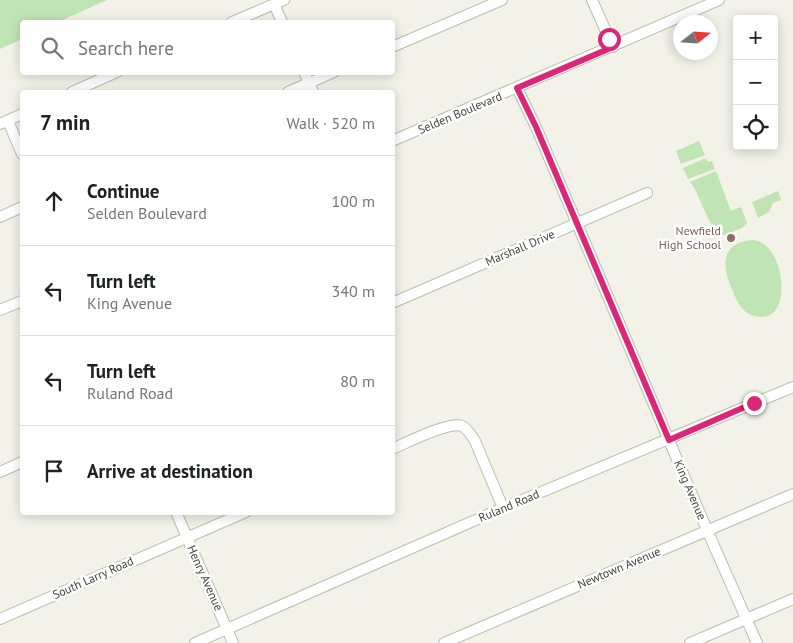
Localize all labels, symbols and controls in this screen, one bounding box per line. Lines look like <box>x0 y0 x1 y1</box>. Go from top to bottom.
north arrow <box>673 15 718 60</box>
map controls <box>733 15 778 150</box>
button: + <box>733 15 778 60</box>
search box <box>20 20 395 75</box>
route start <box>598 28 621 51</box>
icon: search <box>38 34 66 62</box>
text: Search here <box>78 36 174 60</box>
button: − <box>733 60 778 105</box>
street label: Selden Boulevard <box>416 88 504 137</box>
button: locate <box>733 105 778 150</box>
text: 7 min <box>40 109 90 136</box>
text: Walk · 520 m <box>286 113 375 133</box>
text: Continue <box>87 179 159 203</box>
icon: ahead <box>40 187 68 215</box>
text: 100 m <box>332 191 375 211</box>
text: Selden Boulevard <box>87 203 207 223</box>
place label: Newfield High School <box>659 223 721 252</box>
street label: Marshall Drive <box>483 226 557 269</box>
marker: Newfield High School <box>725 232 737 244</box>
text: Turn left <box>87 269 156 293</box>
icon: left <box>40 277 68 305</box>
text: 340 m <box>332 281 375 301</box>
text: King Avenue <box>87 293 172 313</box>
text: Turn left <box>87 359 156 383</box>
icon: left <box>40 367 68 395</box>
text: 80 m <box>340 371 375 391</box>
text: Ruland Road <box>87 383 173 403</box>
route end <box>743 392 766 415</box>
icon: arrive <box>40 457 68 485</box>
street label: King Avenue <box>671 457 710 522</box>
text: Arrive at destination <box>87 459 253 483</box>
street label: Ruland Road <box>476 486 541 525</box>
street label: Henry Avenue <box>184 543 227 613</box>
street label: Newtown Avenue <box>575 543 663 592</box>
street label: South Larry Road <box>50 553 136 602</box>

